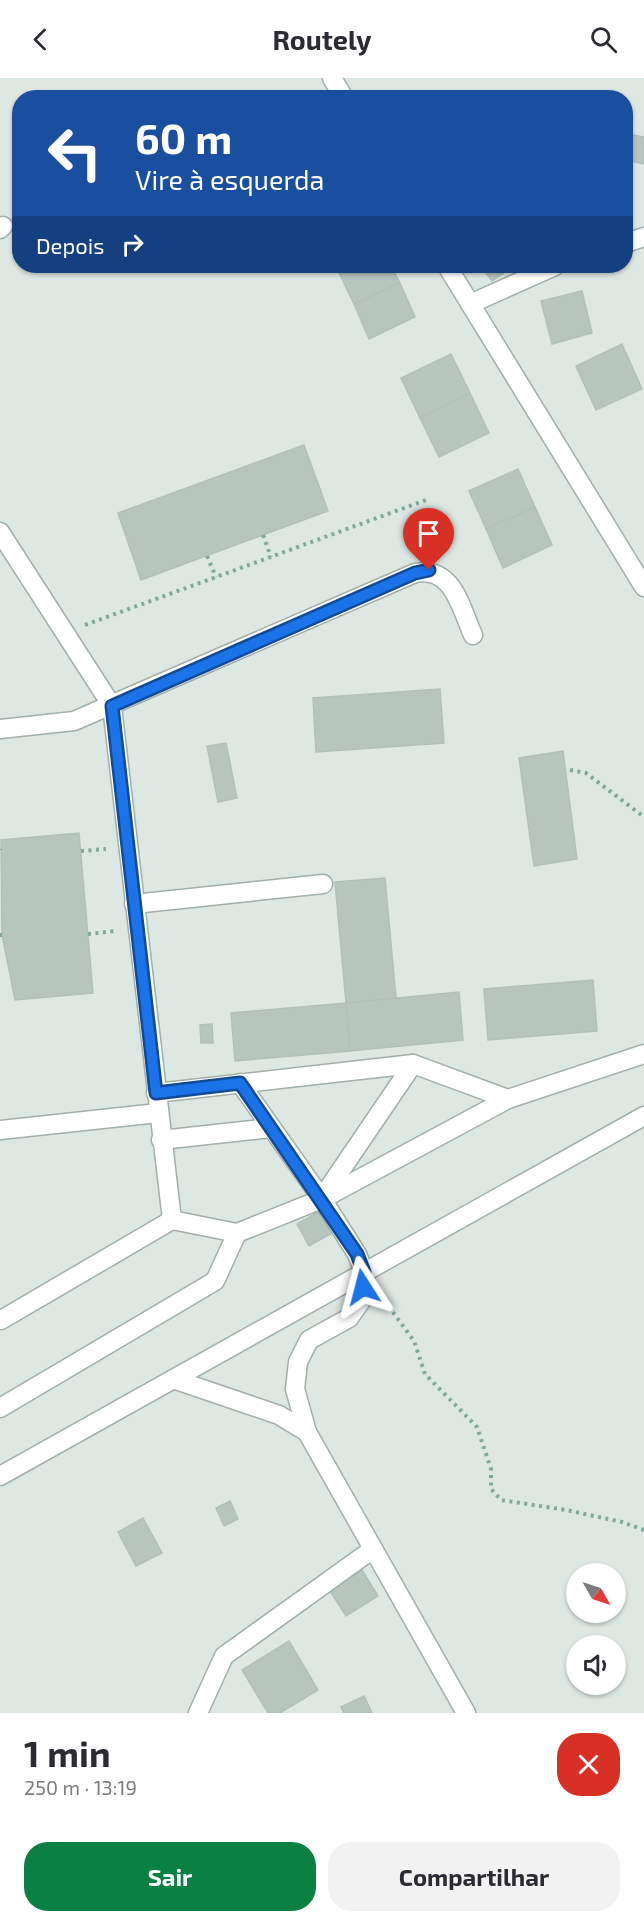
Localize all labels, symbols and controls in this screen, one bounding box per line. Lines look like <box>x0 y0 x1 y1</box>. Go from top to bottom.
icon: back <box>24 23 57 56</box>
text: Routely <box>272 23 372 55</box>
icon: search <box>587 23 620 56</box>
text: 60 m <box>135 112 232 162</box>
icon: left <box>36 114 114 192</box>
text: Vire à esquerda <box>135 163 324 195</box>
icon: right <box>116 228 149 261</box>
text: Depois <box>36 232 104 258</box>
pin <box>403 508 454 570</box>
icon: arrive <box>412 517 445 550</box>
position arrow <box>331 1255 395 1319</box>
north arrow <box>566 1563 626 1623</box>
map controls <box>566 1563 626 1695</box>
button: sound <box>566 1635 626 1695</box>
text: 1 min <box>24 1731 111 1774</box>
button: close <box>557 1733 620 1796</box>
text: 250 m · 13:19 <box>24 1775 137 1799</box>
button: Sair <box>24 1842 316 1911</box>
button: Compartilhar <box>328 1842 620 1911</box>

